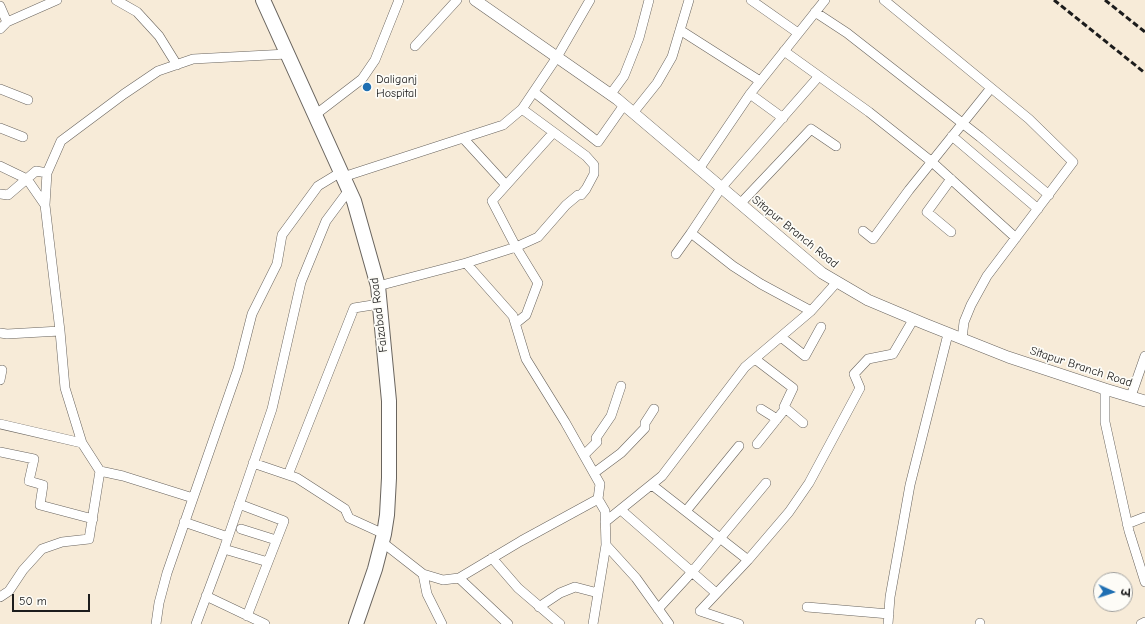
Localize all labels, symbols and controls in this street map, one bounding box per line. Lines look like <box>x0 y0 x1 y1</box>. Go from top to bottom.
place label: Daliganj Hospital <box>376 73 417 101</box>
marker: Daliganj Hospital <box>361 81 373 93</box>
street label: Sitapur Branch Road <box>749 193 841 271</box>
street label: Faizabad Road <box>367 277 391 353</box>
street label: Sitapur Branch Road <box>1028 344 1134 390</box>
north arrow <box>1093 572 1133 612</box>
scale bar <box>14 586 92 612</box>
text: उ <box>1118 589 1131 597</box>
text: 50 m <box>19 594 47 608</box>

